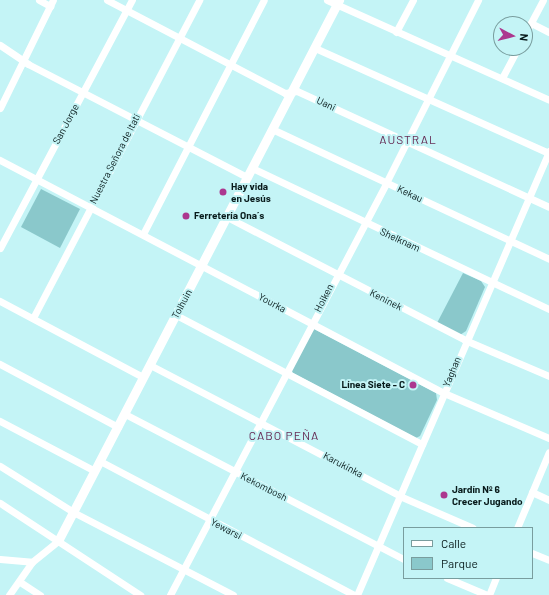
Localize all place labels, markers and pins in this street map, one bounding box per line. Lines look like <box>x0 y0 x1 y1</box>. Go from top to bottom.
place label: Hay vida en Jesús <box>231 180 271 204</box>
marker: Hay vida en Jesús <box>218 187 228 197</box>
place label: Ferretería Ona´s <box>194 210 264 222</box>
marker: Ferretería Ona´s <box>181 211 191 221</box>
place label: Línea Siete - C <box>342 379 405 391</box>
marker: Línea Siete - C <box>408 380 418 390</box>
place label: Jardín Nº 6 Crecer Jugando <box>452 483 523 506</box>
marker: Jardín Nº 6 Crecer Jugando <box>439 490 449 500</box>

